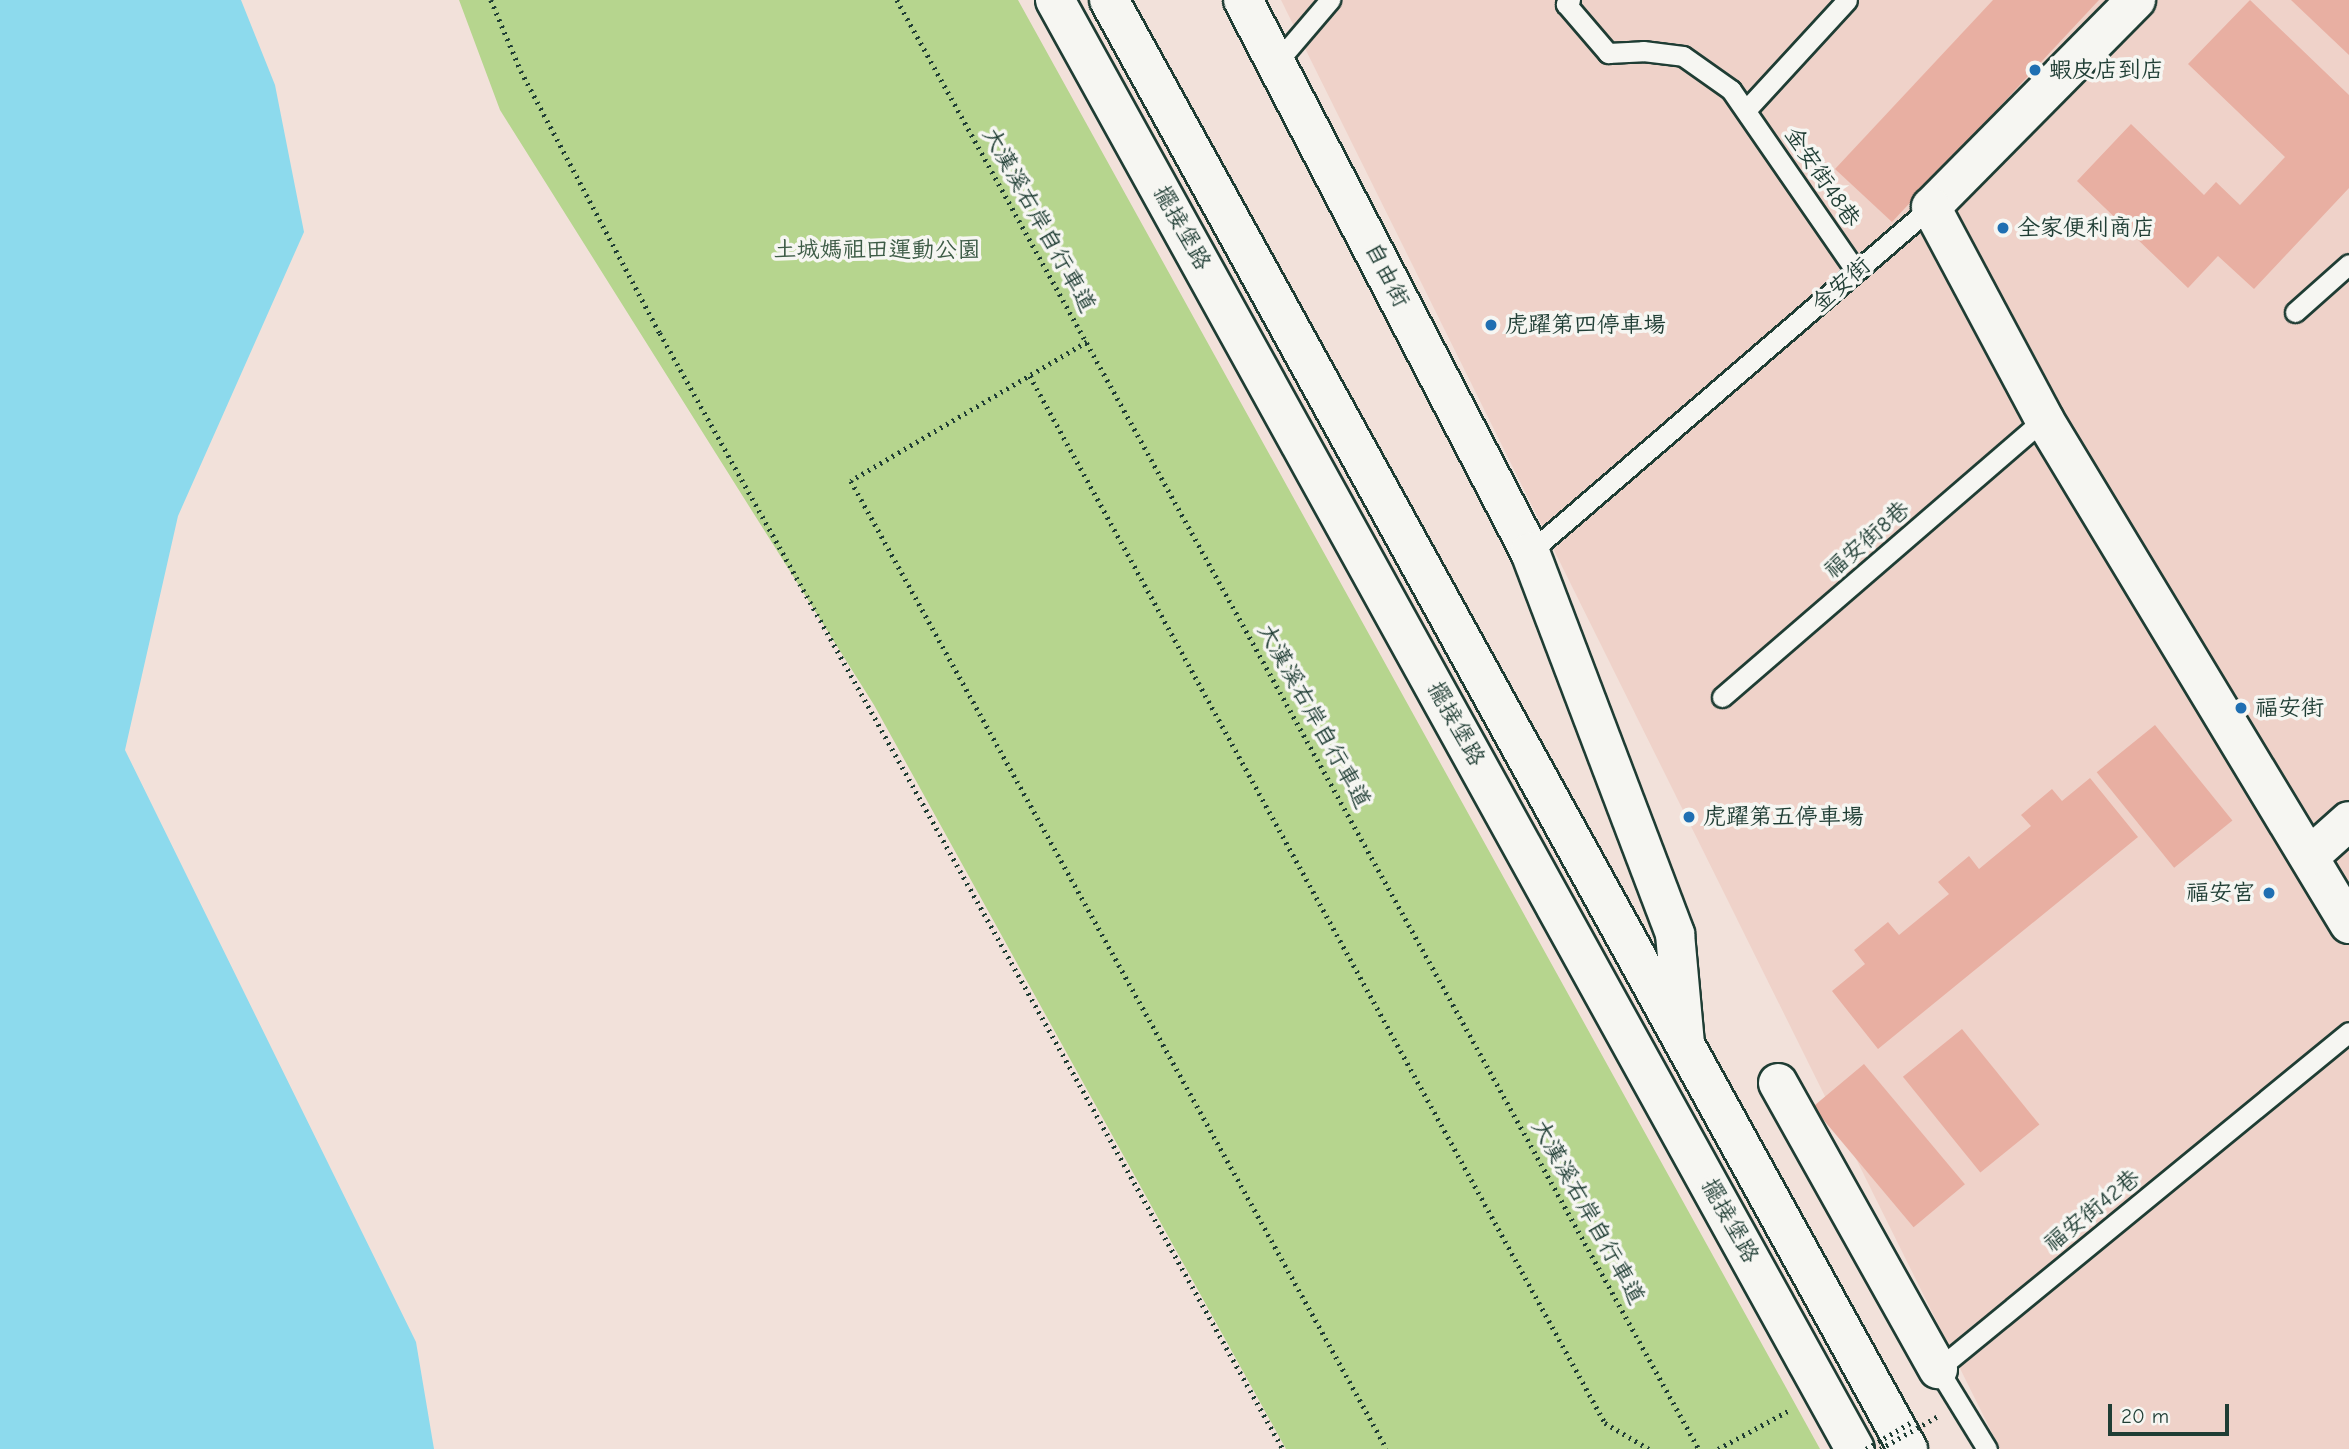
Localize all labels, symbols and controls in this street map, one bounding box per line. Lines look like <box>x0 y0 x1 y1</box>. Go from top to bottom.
place label: 蝦皮店到店 <box>2049 56 2164 84</box>
marker: 蝦皮店到店 <box>2027 62 2043 78</box>
street label: 金安街48巷 <box>1778 122 1866 232</box>
street label: 大漢溪右岸自行車道 <box>977 123 1101 317</box>
street label: 擺接堡路 <box>1148 181 1216 275</box>
place label: 全家便利商店 <box>2017 214 2155 242</box>
marker: 全家便利商店 <box>1995 220 2011 236</box>
park label: 土城媽祖田運動公園 <box>774 236 980 264</box>
street label: 自由街 <box>1359 238 1415 312</box>
street label: 金安街 <box>1806 252 1876 318</box>
place label: 虎躍第四停車場 <box>1505 311 1666 339</box>
marker: 虎躍第四停車場 <box>1483 317 1499 333</box>
street label: 福安街8巷 <box>1819 496 1915 584</box>
street label: 大漢溪右岸自行車道 <box>1252 619 1376 813</box>
street label: 擺接堡路 <box>1422 677 1490 771</box>
place label: 福安街 <box>2255 694 2324 722</box>
marker: 福安街 <box>2233 700 2249 716</box>
place label: 虎躍第五停車場 <box>1703 803 1864 831</box>
marker: 虎躍第五停車場 <box>1681 809 1697 825</box>
place label: 福安宮 <box>2186 879 2255 907</box>
marker: 福安宮 <box>2261 885 2277 901</box>
street label: 大漢溪右岸自行車道 <box>1526 1115 1650 1309</box>
street label: 福安街42巷 <box>2039 1164 2145 1258</box>
street label: 擺接堡路 <box>1696 1174 1764 1268</box>
scale bar <box>2111 1390 2232 1434</box>
text: 20 m <box>2121 1404 2169 1428</box>

